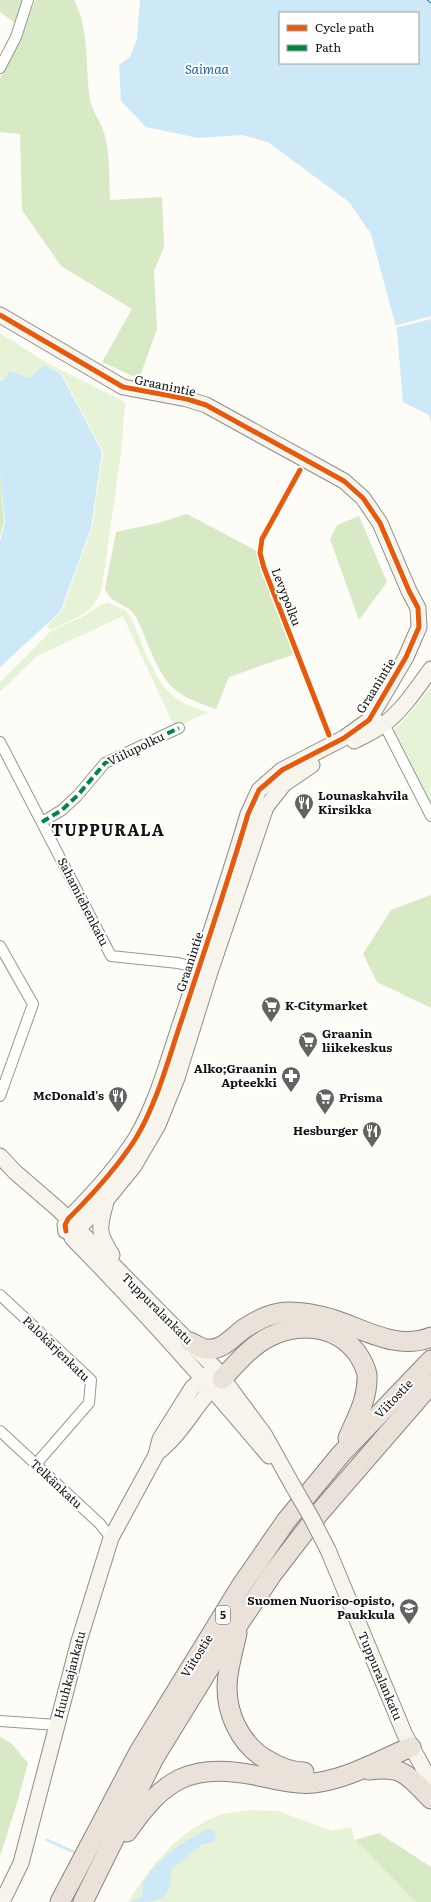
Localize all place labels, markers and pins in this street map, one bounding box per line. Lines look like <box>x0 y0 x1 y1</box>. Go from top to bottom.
place label: Lounaskahvila Kirsikka <box>318 786 408 818</box>
restaurant icon: Lounaskahvila Kirsikka <box>293 792 315 820</box>
supermarket icon: K-Citymarket <box>260 995 282 1023</box>
place label: K-Citymarket <box>285 996 368 1014</box>
place label: Graanin liikekeskus <box>322 1024 392 1056</box>
supermarket icon: Graanin liikekeskus <box>297 1030 319 1058</box>
place label: Alko;Graanin Apteekki <box>194 1059 278 1091</box>
pharmacy icon: Alko;Graanin Apteekki <box>280 1065 302 1093</box>
restaurant icon: McDonald's <box>107 1085 129 1113</box>
place label: McDonald's <box>33 1086 104 1104</box>
supermarket icon: Prisma <box>314 1087 336 1115</box>
place label: Prisma <box>339 1088 383 1106</box>
restaurant icon: Hesburger <box>361 1120 383 1148</box>
place label: Hesburger <box>293 1121 358 1139</box>
place label: Suomen Nuoriso-opisto, Paukkula <box>247 1591 395 1623</box>
school or university icon: Suomen Nuoriso-opisto, Paukkula <box>398 1597 420 1625</box>

